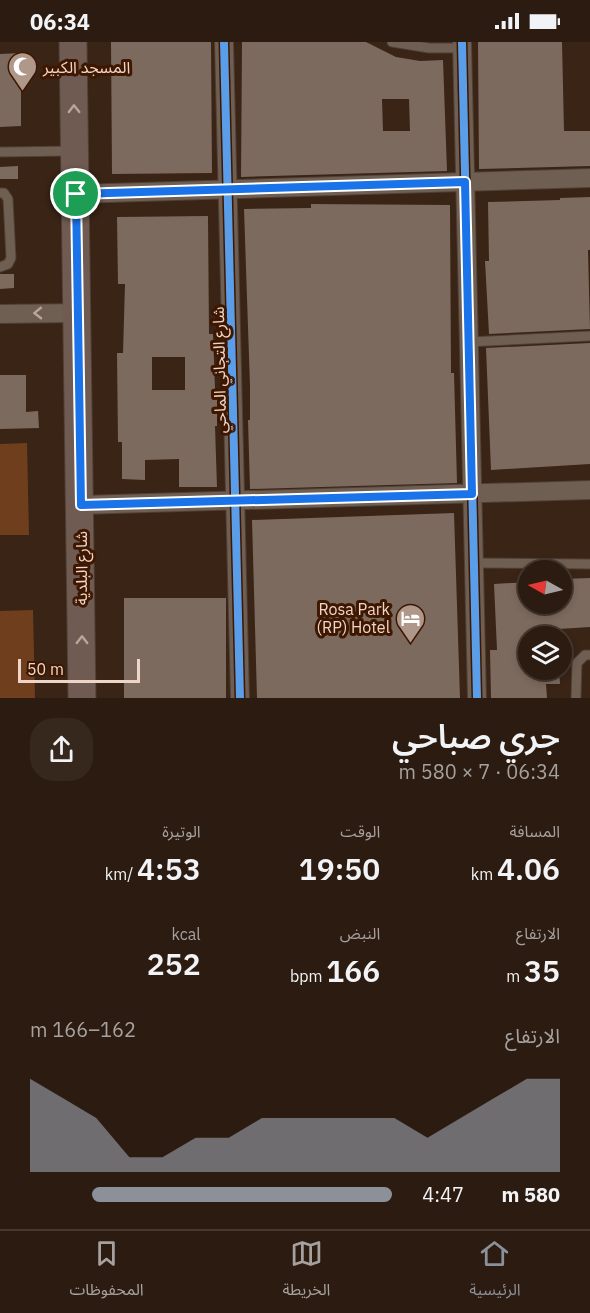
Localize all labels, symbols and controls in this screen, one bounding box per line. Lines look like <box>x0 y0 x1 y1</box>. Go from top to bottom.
text: 06:34 <box>30 7 90 36</box>
mosque icon: المسجد الكبير <box>6 51 38 93</box>
place label: المسجد الكبير <box>42 57 130 77</box>
one-way arrow <box>68 104 80 113</box>
pin <box>50 168 101 219</box>
icon: arrive <box>59 177 92 210</box>
street label: شارع التجاني الماحي <box>208 306 233 434</box>
one-way arrow <box>34 307 43 319</box>
street label: شارع البلدية <box>71 531 94 605</box>
north arrow <box>518 560 572 614</box>
map controls <box>518 560 572 680</box>
place label: Rosa Park (RP) Hotel <box>317 599 391 637</box>
hotel icon: Rosa Park (RP) Hotel <box>395 602 427 644</box>
button: layers <box>518 626 572 680</box>
one-way arrow <box>76 635 88 644</box>
scale bar <box>18 656 140 684</box>
text: 50 m <box>27 659 64 679</box>
text: جري صباحي <box>392 714 560 757</box>
button: share <box>30 718 93 781</box>
text: 06:34 · 7 × 580 m <box>399 758 560 785</box>
text: الوتيرة <box>162 821 201 841</box>
text: الوقت <box>340 821 380 841</box>
text: المسافة <box>510 821 560 841</box>
text: 4:53 <box>137 849 201 888</box>
text: 19:50 <box>299 849 380 888</box>
text: 4.06 <box>497 849 560 888</box>
text: /km <box>105 864 137 884</box>
text: km <box>471 864 497 884</box>
text: النبض <box>340 923 380 943</box>
text: الارتفاع <box>516 923 560 943</box>
text: kcal <box>172 924 201 944</box>
text: 252 <box>147 944 201 983</box>
text: 166 <box>326 951 380 990</box>
text: 35 <box>524 951 560 990</box>
text: bpm <box>290 966 326 986</box>
text: m <box>506 966 524 986</box>
text: 162–166 m <box>30 1016 136 1043</box>
text: الارتفاع <box>505 1022 560 1049</box>
text: 4:47 <box>422 1181 464 1208</box>
text: 580 m <box>501 1181 560 1208</box>
tab: المحفوظات <box>69 1237 144 1307</box>
tab: الخريطة <box>282 1237 330 1307</box>
tab: الرئيسية <box>469 1237 521 1307</box>

